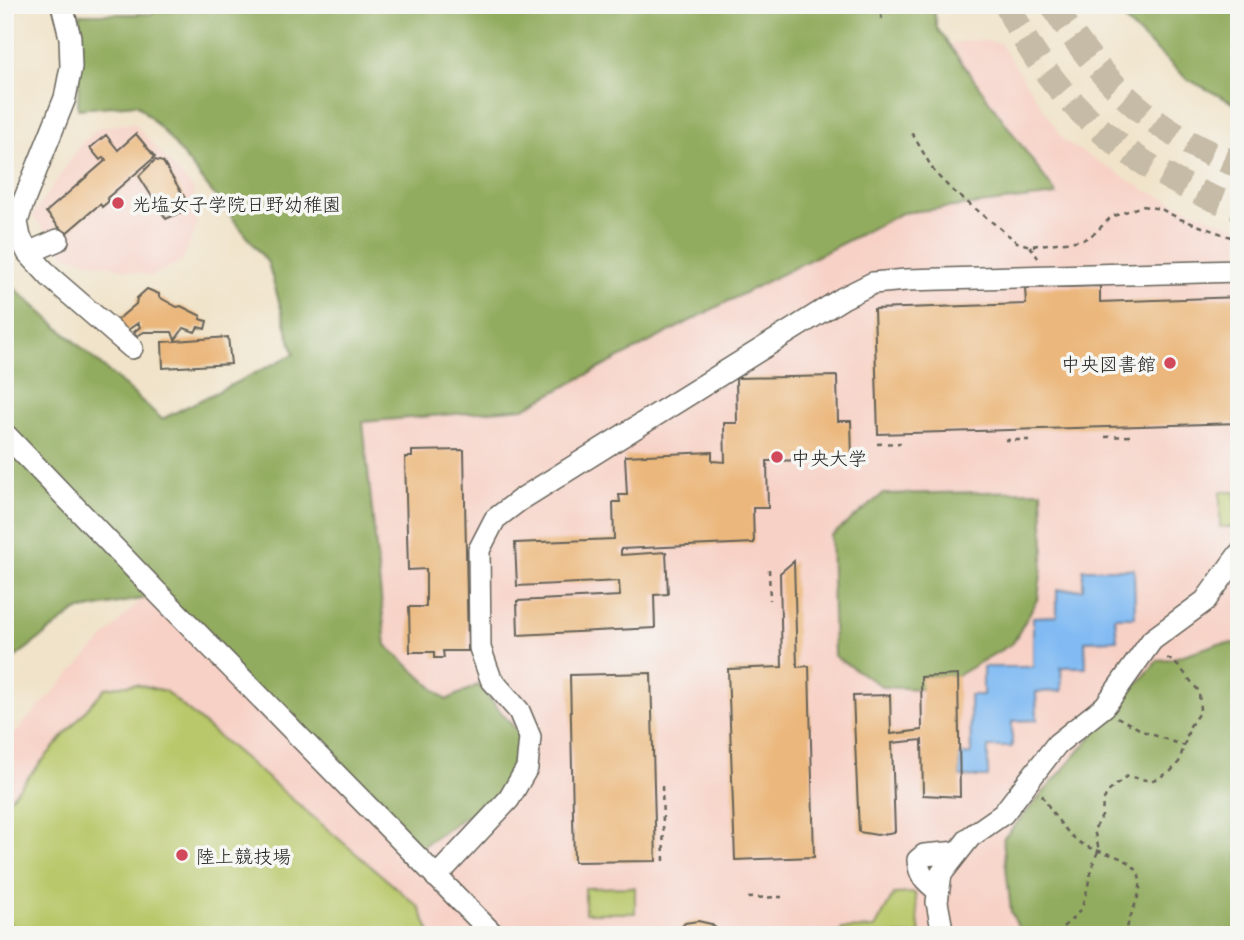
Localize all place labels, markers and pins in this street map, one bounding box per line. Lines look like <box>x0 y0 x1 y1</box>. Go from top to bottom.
place label: 光塩女子学院日野幼稚園 <box>132 189 341 217</box>
marker: 光塩女子学院日野幼稚園 <box>110 195 126 211</box>
place label: 中央図書館 <box>1061 349 1156 377</box>
marker: 中央図書館 <box>1162 355 1178 371</box>
place label: 中央大学 <box>791 443 867 471</box>
marker: 中央大学 <box>769 449 785 465</box>
place label: 陸上競技場 <box>196 841 291 869</box>
marker: 陸上競技場 <box>174 847 190 863</box>

